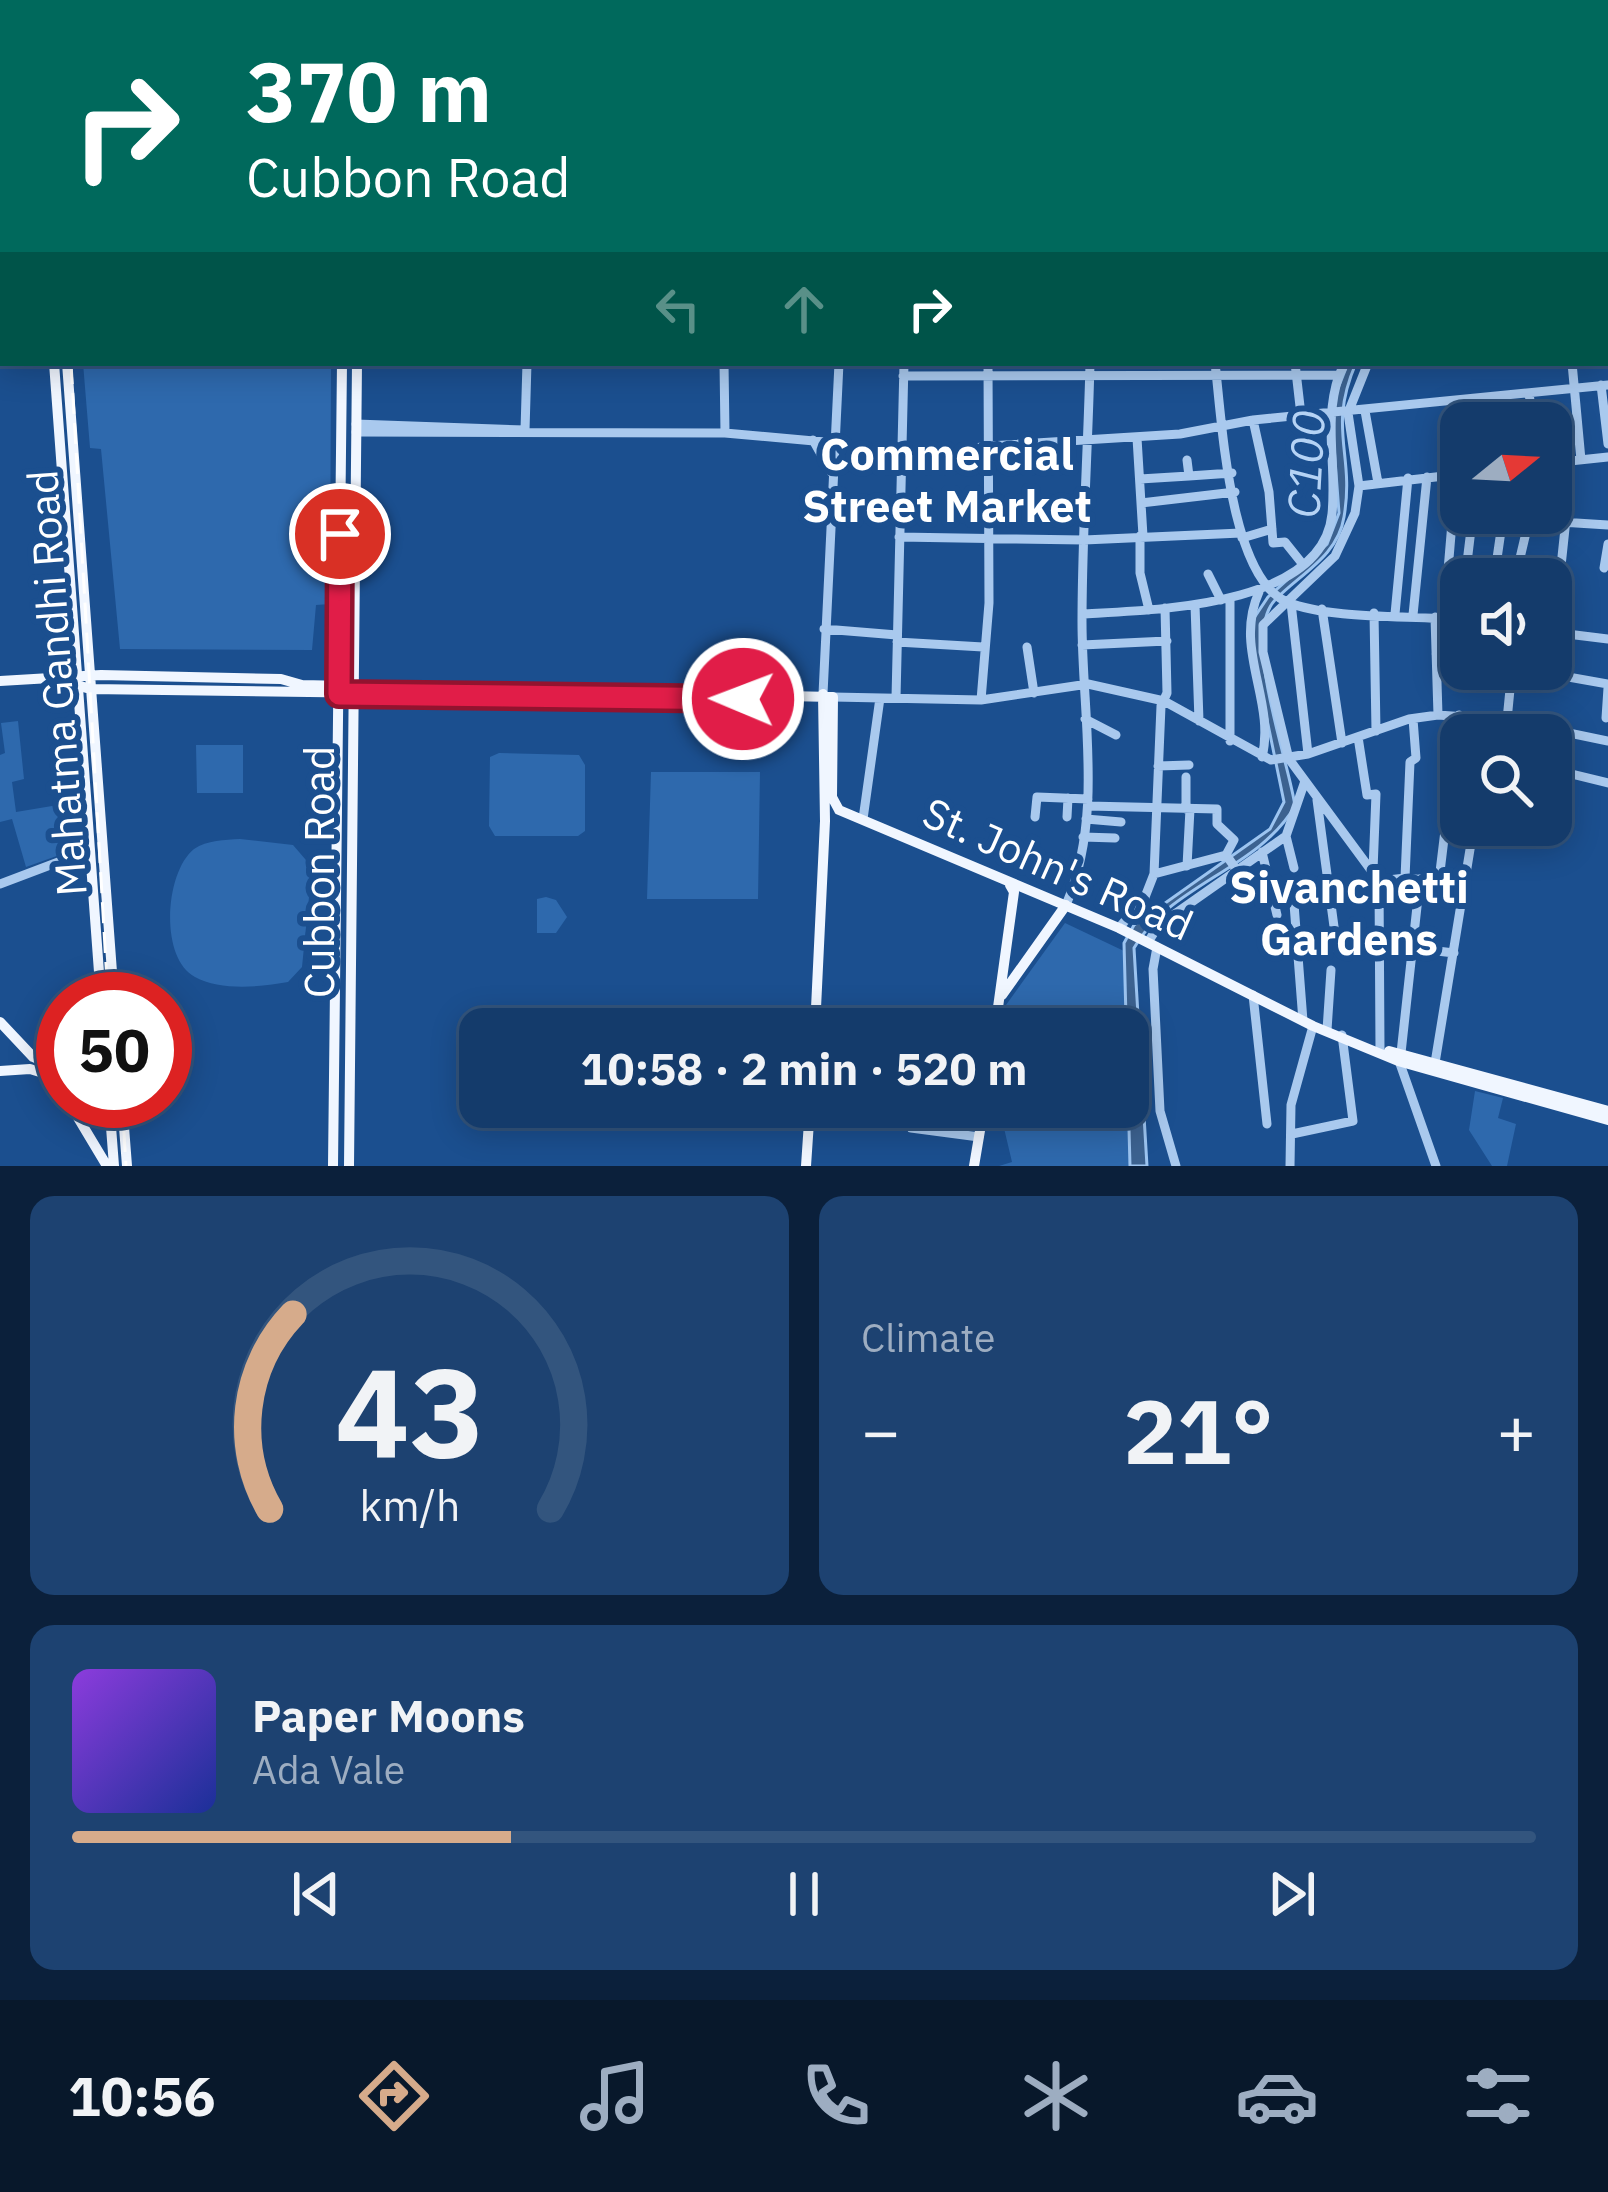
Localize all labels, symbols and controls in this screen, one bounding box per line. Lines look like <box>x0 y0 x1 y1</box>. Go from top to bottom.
text: 370 m <box>246 36 492 145</box>
icon: right <box>48 48 204 204</box>
text: Cubbon Road <box>246 142 571 212</box>
icon: left <box>645 276 711 342</box>
icon: ahead <box>771 276 837 342</box>
icon: right <box>897 276 963 342</box>
north arrow <box>1440 402 1572 534</box>
map controls <box>1440 402 1572 846</box>
water label: C100 <box>1273 408 1337 519</box>
district label: Commercial Street Market <box>802 424 1092 534</box>
street label: Mahatma Gandhi Road <box>14 468 99 898</box>
pin <box>289 483 391 585</box>
icon: arrive <box>307 501 373 567</box>
button: sound <box>1440 558 1572 690</box>
position arrow <box>680 636 806 762</box>
button: search <box>1440 714 1572 846</box>
street label: Cubbon Road <box>291 746 346 998</box>
street label: St. John's Road <box>915 785 1202 953</box>
district label: Sivanchetti Gardens <box>1229 857 1469 967</box>
speed limit sign: 50 <box>36 972 192 1128</box>
text: 10:58 · 2 min · 520 m <box>581 1039 1027 1097</box>
text: Climate <box>861 1312 995 1363</box>
text: 43 <box>335 1330 484 1492</box>
text: 21° <box>1123 1372 1274 1489</box>
text: − <box>861 1387 901 1473</box>
text: + <box>1496 1387 1536 1473</box>
text: km/h <box>359 1476 460 1532</box>
text: Paper Moons <box>252 1686 525 1744</box>
text: Ada Vale <box>252 1744 405 1795</box>
icon: previous <box>283 1861 349 1927</box>
icon: pause <box>771 1861 837 1927</box>
icon: next <box>1259 1861 1325 1927</box>
icon: directions <box>352 2054 436 2138</box>
icon: music <box>573 2054 657 2138</box>
icon: phone <box>794 2054 878 2138</box>
icon: climate <box>1014 2054 1098 2138</box>
icon: car <box>1235 2054 1319 2138</box>
icon: filters <box>1456 2054 1540 2138</box>
text: 10:56 <box>68 2061 216 2131</box>

